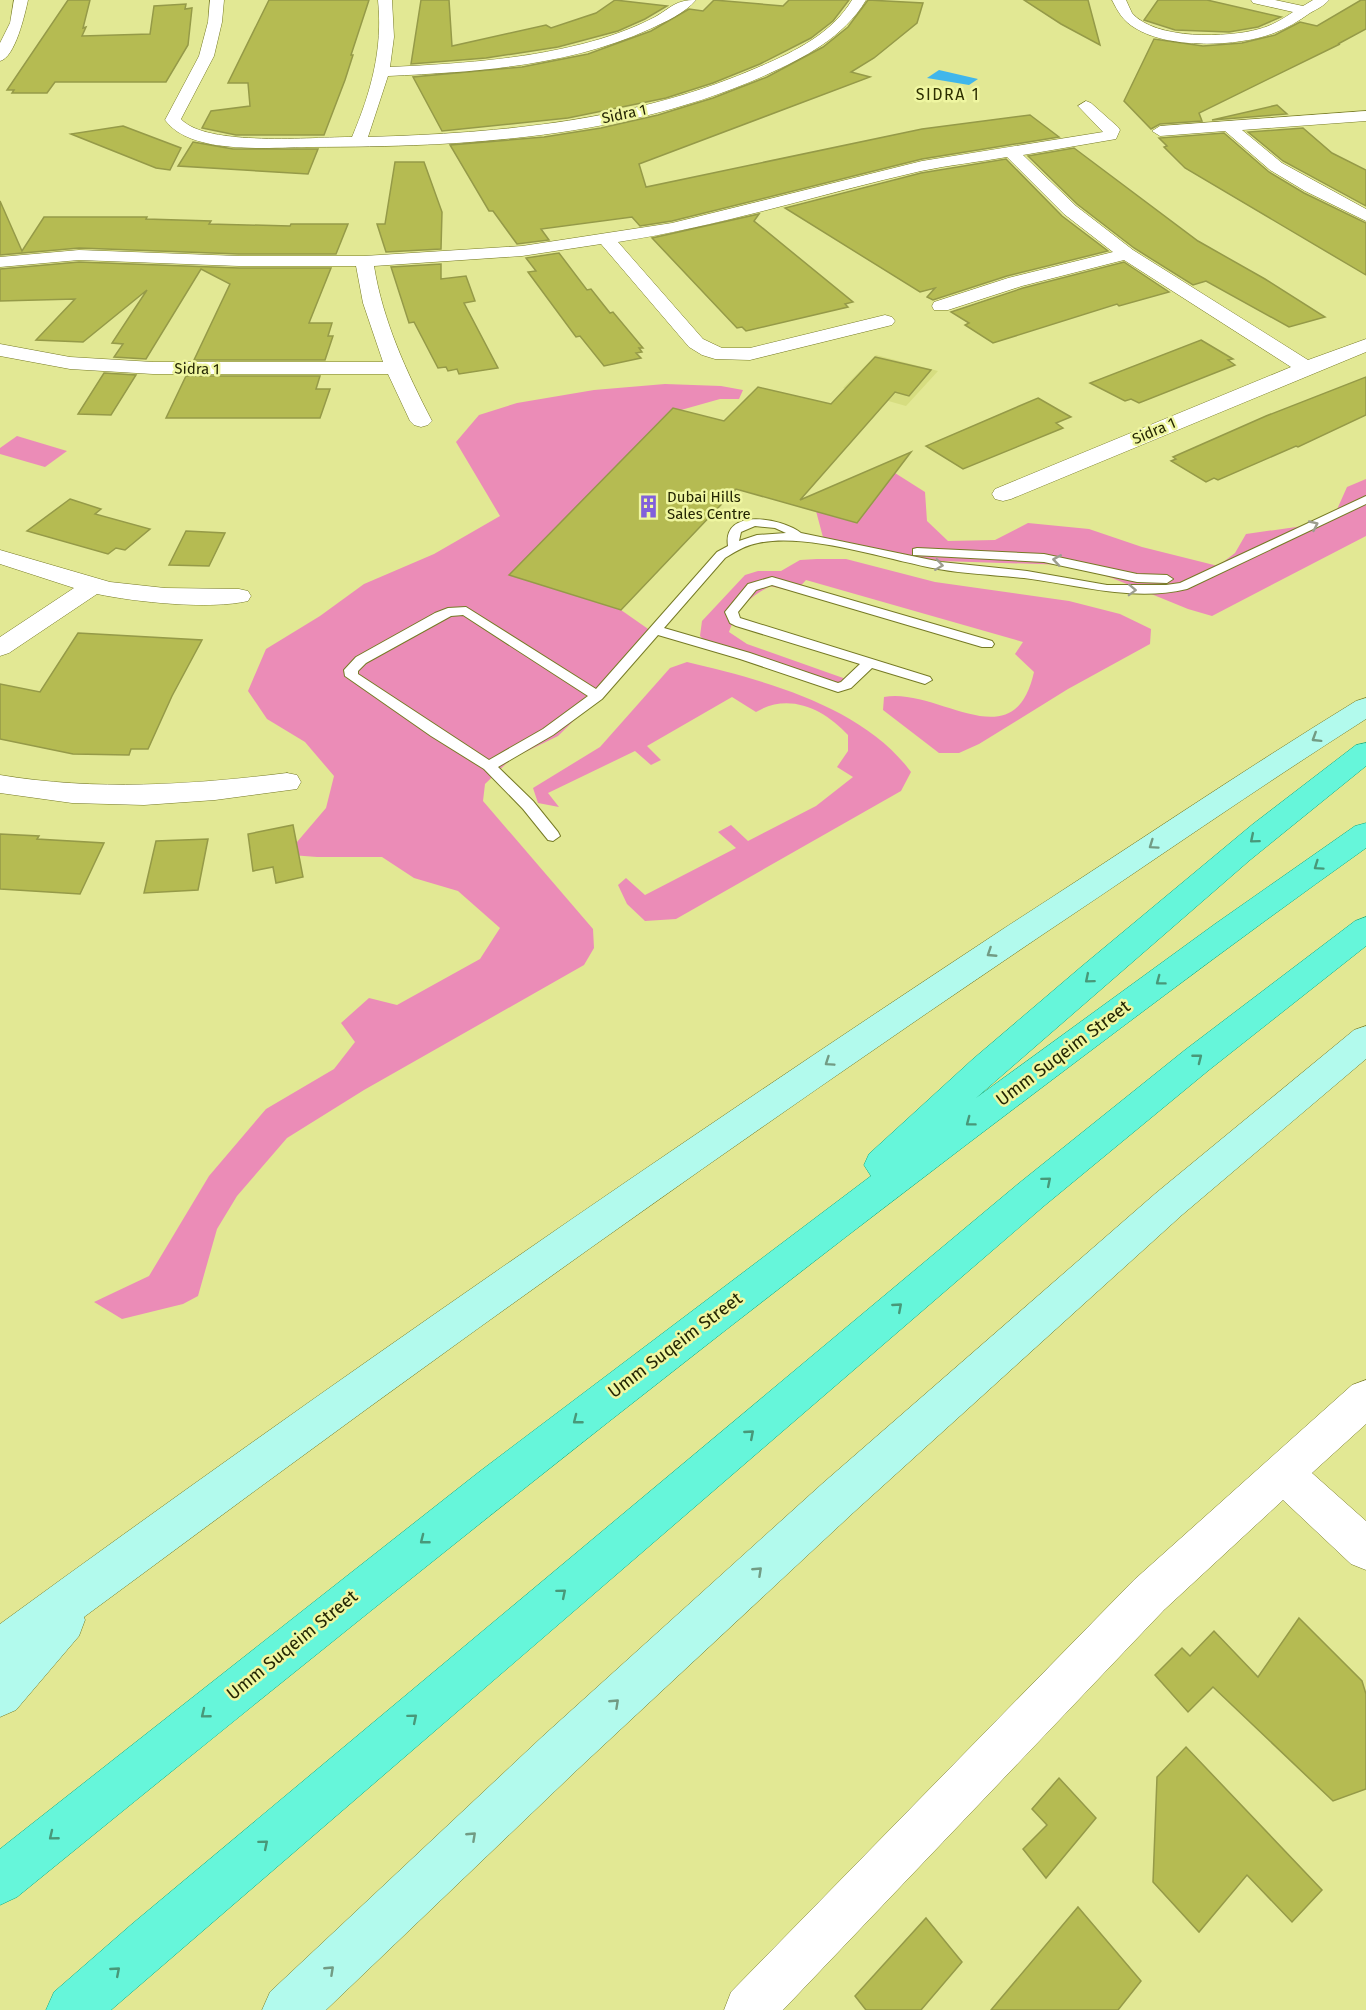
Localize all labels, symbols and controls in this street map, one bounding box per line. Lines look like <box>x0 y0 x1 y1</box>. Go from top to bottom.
district label: SIDRA 1 <box>916 85 980 104</box>
street label: Sidra 1 <box>600 100 648 128</box>
street label: Sidra 1 <box>174 360 220 378</box>
street label: Sidra 1 <box>1130 414 1178 448</box>
place label: Dubai Hills Sales Centre <box>667 488 751 523</box>
building icon: Dubai Hills Sales Centre <box>636 493 662 519</box>
one-way arrow <box>1307 520 1318 532</box>
one-way arrow <box>1052 554 1061 566</box>
one-way arrow <box>935 559 944 571</box>
one-way arrow <box>1128 584 1137 597</box>
one-way arrow <box>1312 730 1322 742</box>
one-way arrow <box>1250 832 1261 843</box>
one-way arrow <box>1149 838 1160 849</box>
one-way arrow <box>1314 859 1325 870</box>
one-way arrow <box>987 946 998 957</box>
one-way arrow <box>1085 971 1096 982</box>
one-way arrow <box>1156 974 1167 985</box>
street label: Umm Suqeim Street <box>991 995 1135 1111</box>
one-way arrow <box>825 1054 835 1066</box>
one-way arrow <box>1191 1055 1202 1066</box>
one-way arrow <box>966 1115 977 1126</box>
one-way arrow <box>1040 1177 1051 1188</box>
street label: Umm Suqeim Street <box>603 1287 747 1403</box>
one-way arrow <box>891 1303 902 1314</box>
one-way arrow <box>573 1413 584 1424</box>
one-way arrow <box>743 1430 754 1441</box>
one-way arrow <box>419 1533 430 1544</box>
one-way arrow <box>752 1567 762 1578</box>
street label: Umm Suqeim Street <box>222 1585 362 1705</box>
one-way arrow <box>555 1589 566 1600</box>
one-way arrow <box>608 1699 619 1710</box>
one-way arrow <box>201 1707 212 1718</box>
one-way arrow <box>406 1715 417 1726</box>
one-way arrow <box>49 1829 60 1840</box>
one-way arrow <box>466 1832 476 1843</box>
one-way arrow <box>257 1840 268 1851</box>
one-way arrow <box>324 1966 334 1977</box>
one-way arrow <box>109 1967 120 1978</box>

